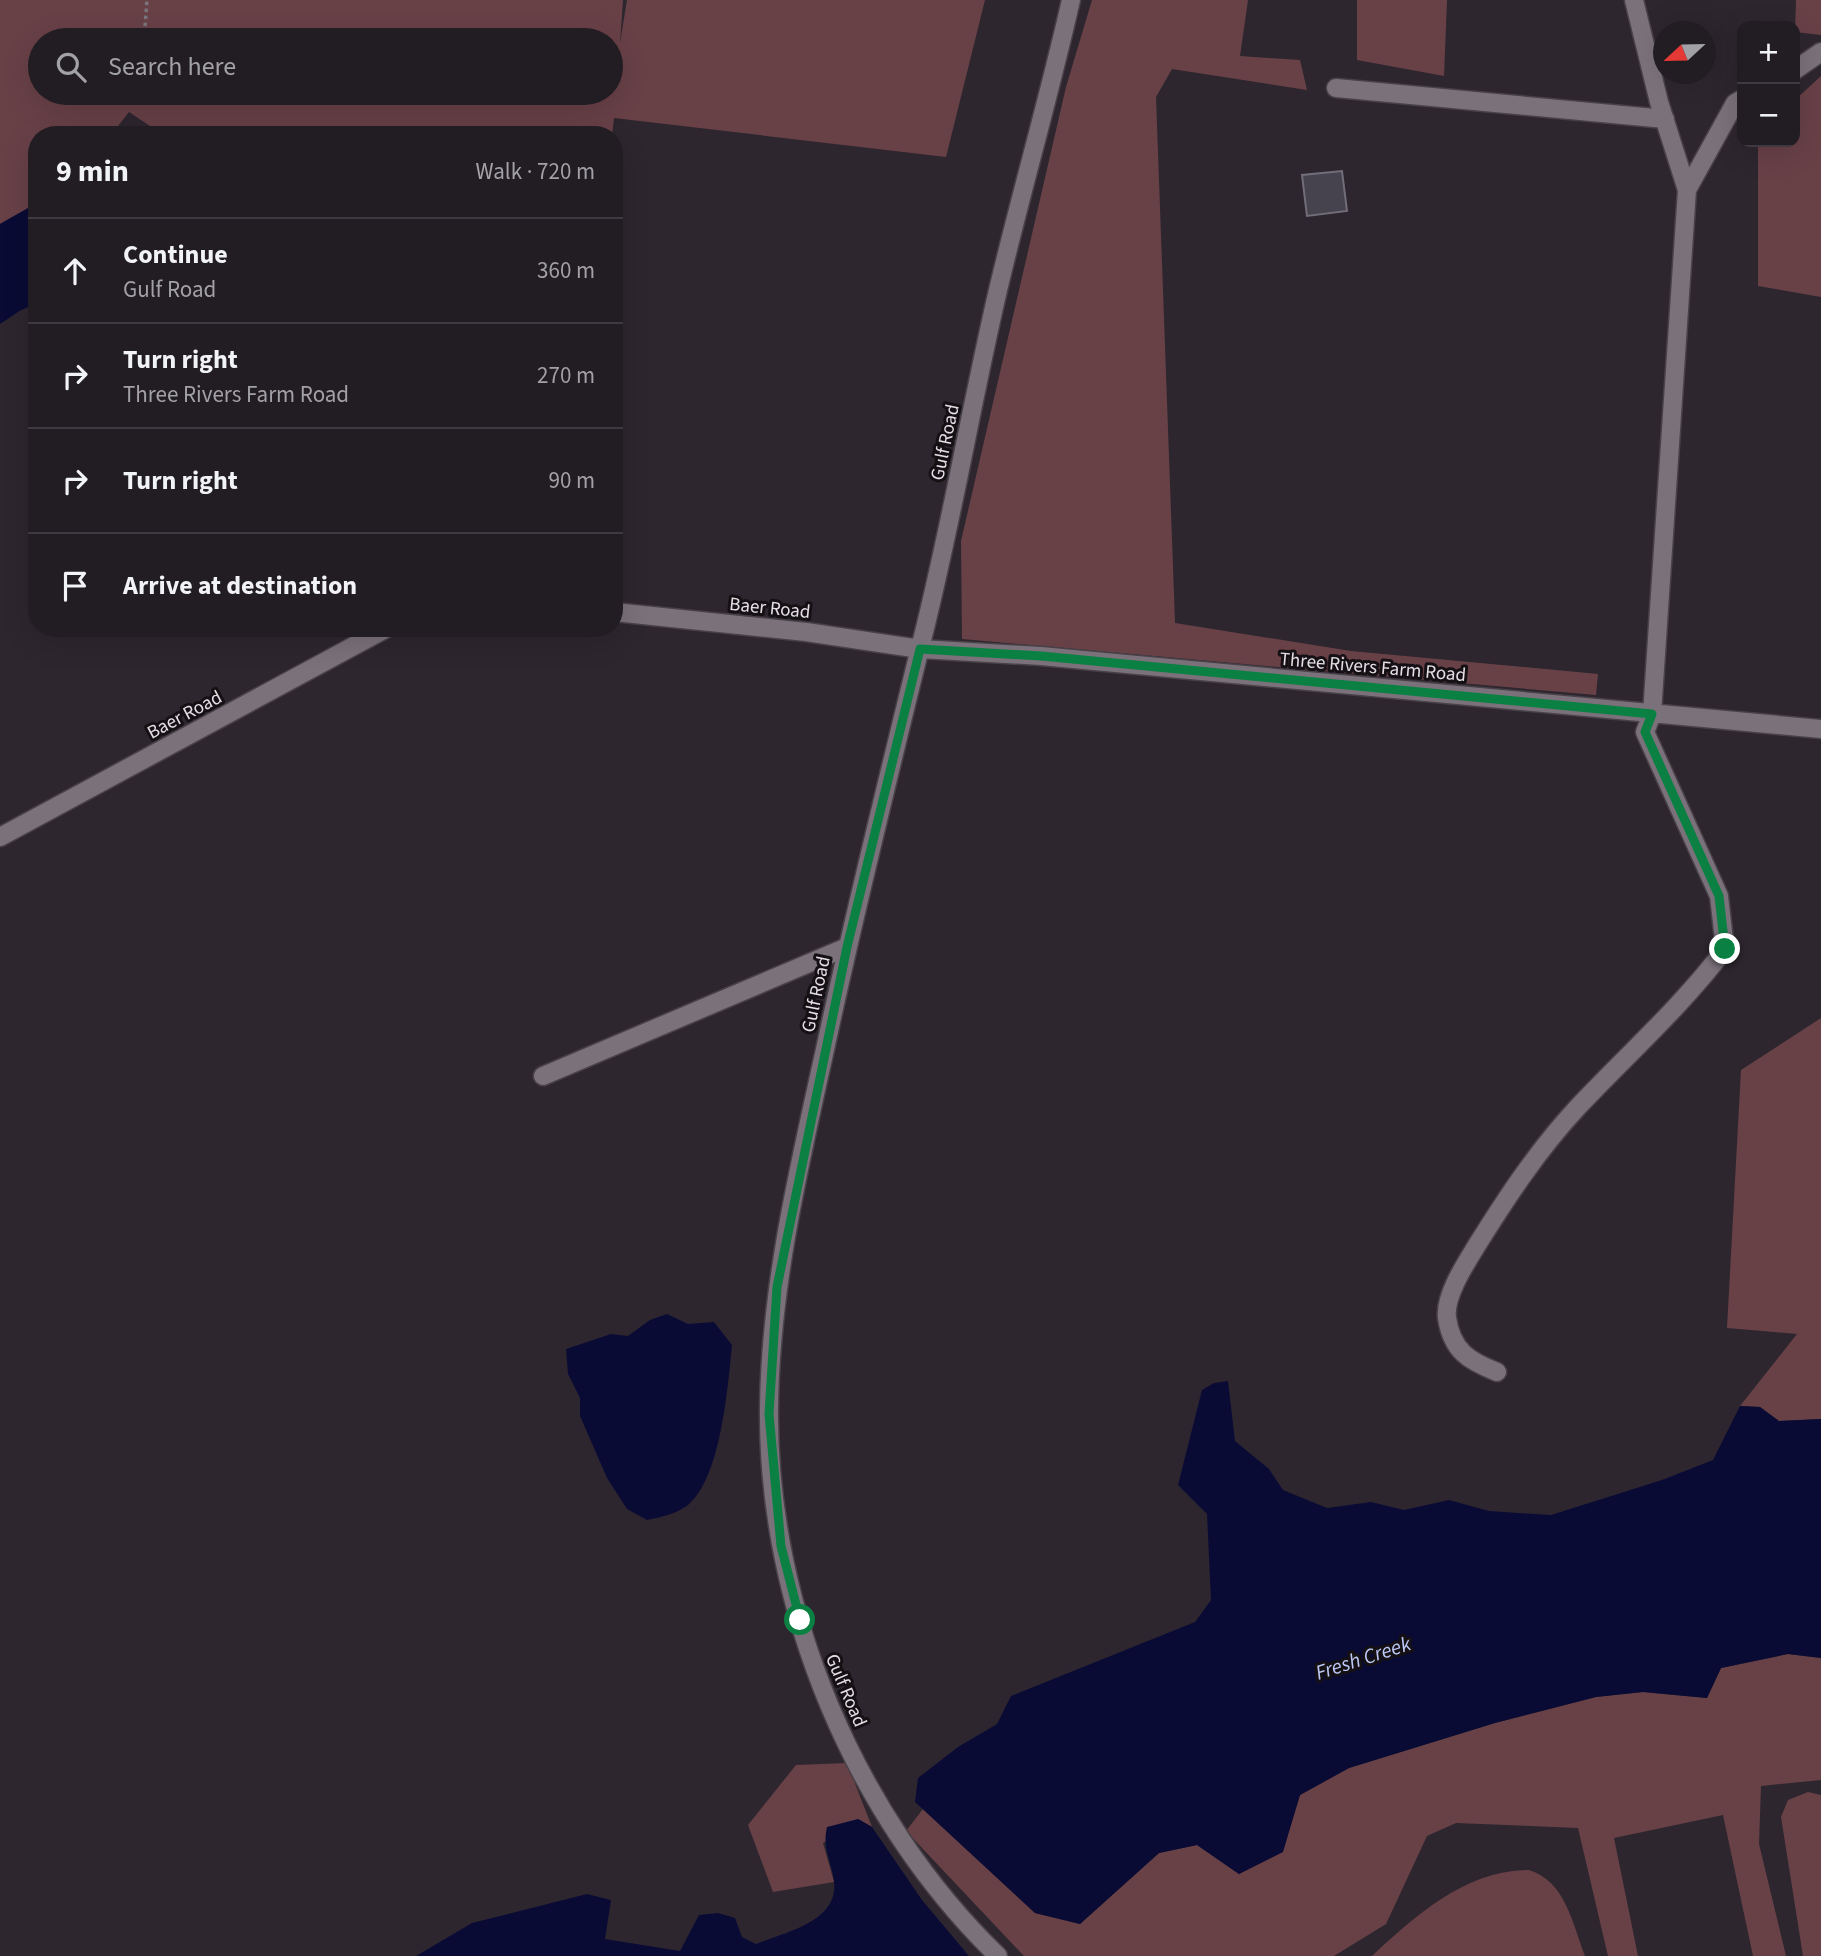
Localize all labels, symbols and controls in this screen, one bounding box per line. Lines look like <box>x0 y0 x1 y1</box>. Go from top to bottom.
north arrow <box>1653 21 1716 84</box>
map controls <box>1737 21 1800 147</box>
button: + <box>1737 21 1800 84</box>
search box <box>28 28 623 105</box>
icon: search <box>52 48 90 86</box>
text: Search here <box>108 48 236 85</box>
button: − <box>1737 84 1800 147</box>
text: 9 min <box>56 150 129 193</box>
text: Walk · 720 m <box>476 155 595 188</box>
text: Continue <box>123 236 228 273</box>
icon: ahead <box>56 252 94 290</box>
text: 360 m <box>537 254 595 287</box>
text: Gulf Road <box>123 273 216 306</box>
text: Turn right <box>123 341 238 378</box>
icon: right <box>56 357 94 395</box>
text: 270 m <box>537 359 595 392</box>
text: Three Rivers Farm Road <box>123 378 349 411</box>
street label: Gulf Road <box>924 402 967 483</box>
icon: right <box>56 462 94 500</box>
text: Turn right <box>123 462 238 499</box>
text: 90 m <box>548 464 595 497</box>
icon: arrive <box>56 567 94 605</box>
text: Arrive at destination <box>123 567 357 604</box>
street label: Baer Road <box>728 591 812 626</box>
street label: Three Rivers Farm Road <box>1279 646 1467 689</box>
street label: Baer Road <box>142 684 227 746</box>
route end <box>1709 933 1740 964</box>
street label: Gulf Road <box>795 954 838 1035</box>
route start <box>784 1604 815 1635</box>
water label: Fresh Creek <box>1311 1628 1416 1688</box>
street label: Gulf Road <box>818 1650 873 1731</box>

